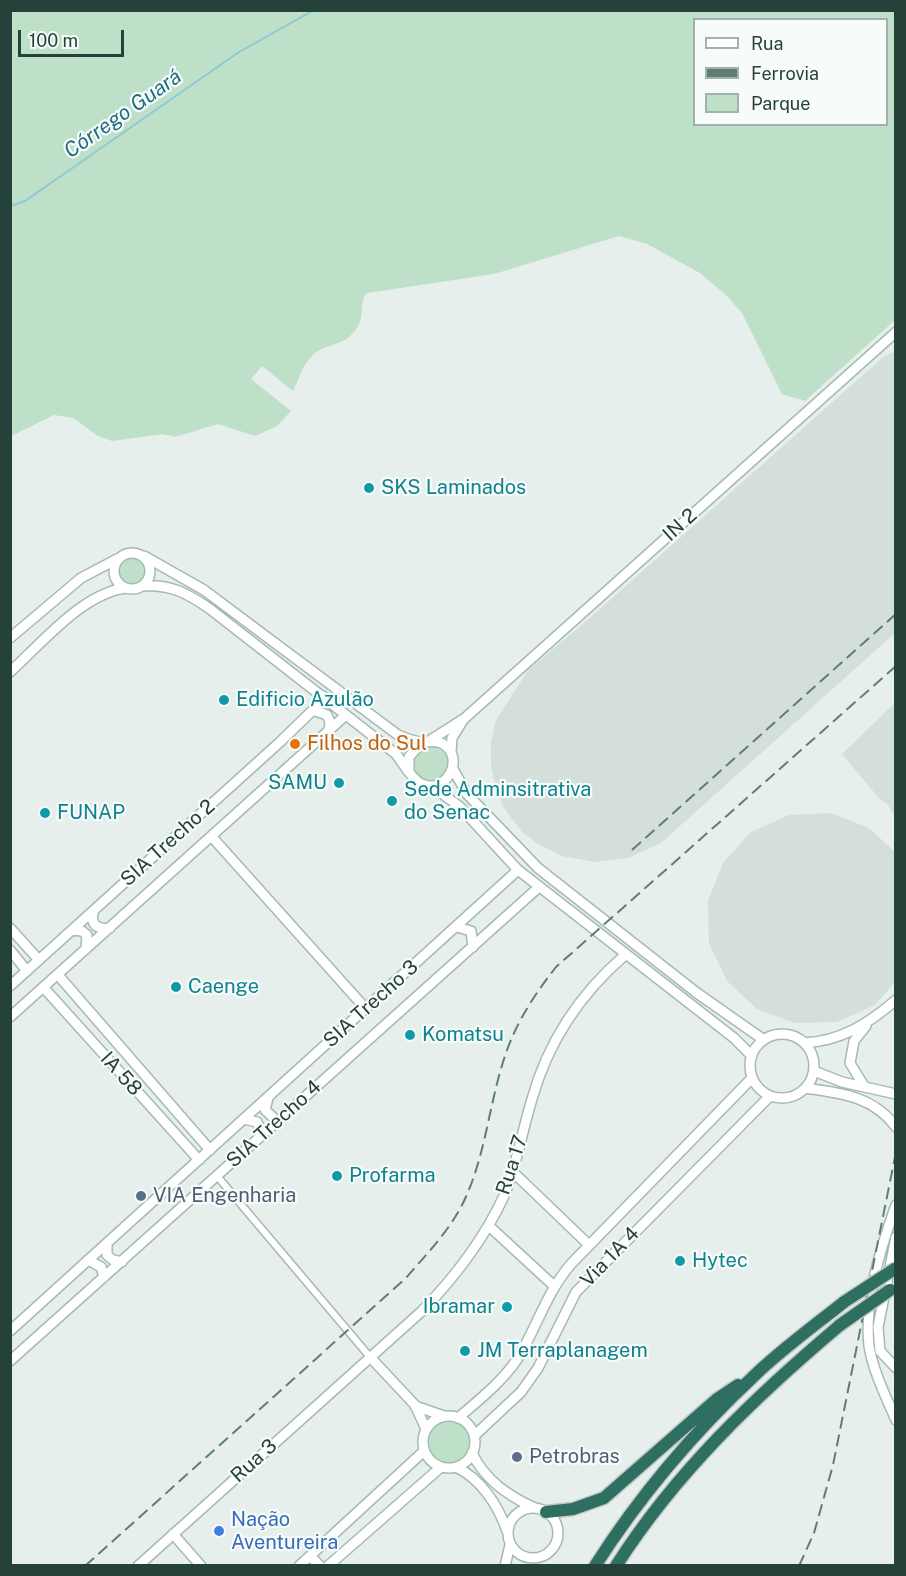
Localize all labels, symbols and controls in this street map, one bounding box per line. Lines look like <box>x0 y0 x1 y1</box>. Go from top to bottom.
scale bar <box>21 18 128 56</box>
legend <box>693 18 888 126</box>
text: 100 m <box>29 30 78 51</box>
text: Rua <box>751 33 783 54</box>
text: Ferrovia <box>751 63 819 84</box>
water label: Córrego Guará <box>59 64 187 164</box>
text: Parque <box>751 93 811 114</box>
place label: SKS Laminados <box>381 476 526 500</box>
marker: SKS Laminados <box>362 481 376 495</box>
street label: IN 2 <box>658 504 702 546</box>
place label: Edificio Azulão <box>236 688 374 712</box>
marker: Edificio Azulão <box>217 693 231 707</box>
place label: Filhos do Sul <box>307 732 427 756</box>
marker: Filhos do Sul <box>288 737 302 751</box>
place label: SAMU <box>268 771 327 795</box>
marker: SAMU <box>332 776 346 790</box>
place label: Sede Adminsitrativa do Senac <box>404 778 591 825</box>
street label: SIA Trecho 2 <box>116 794 220 892</box>
marker: Sede Adminsitrativa do Senac <box>385 794 399 808</box>
place label: FUNAP <box>57 801 125 825</box>
marker: FUNAP <box>38 806 52 820</box>
street label: SIA Trecho 3 <box>319 955 423 1053</box>
place label: Caenge <box>188 975 259 999</box>
marker: Caenge <box>169 980 183 994</box>
place label: Komatsu <box>422 1023 504 1047</box>
marker: Komatsu <box>403 1028 417 1042</box>
street label: IA 58 <box>95 1047 147 1101</box>
street label: SIA Trecho 4 <box>222 1075 326 1173</box>
street label: Rua 17 <box>491 1132 533 1198</box>
place label: Profarma <box>349 1164 435 1188</box>
marker: Profarma <box>330 1169 344 1183</box>
place label: VIA Engenharia <box>153 1184 296 1208</box>
marker: VIA Engenharia <box>134 1189 148 1203</box>
street label: Via 1A 4 <box>576 1222 644 1292</box>
place label: Hytec <box>692 1249 748 1273</box>
marker: Hytec <box>673 1254 687 1268</box>
place label: Ibramar <box>423 1295 495 1319</box>
marker: Ibramar <box>500 1300 514 1314</box>
place label: JM Terraplanagem <box>477 1339 648 1363</box>
marker: JM Terraplanagem <box>458 1344 472 1358</box>
street label: Rua 3 <box>226 1434 282 1488</box>
place label: Petrobras <box>529 1445 620 1469</box>
marker: Petrobras <box>510 1450 524 1464</box>
place label: Nação Aventureira <box>231 1508 338 1555</box>
marker: Nação Aventureira <box>212 1524 226 1538</box>

